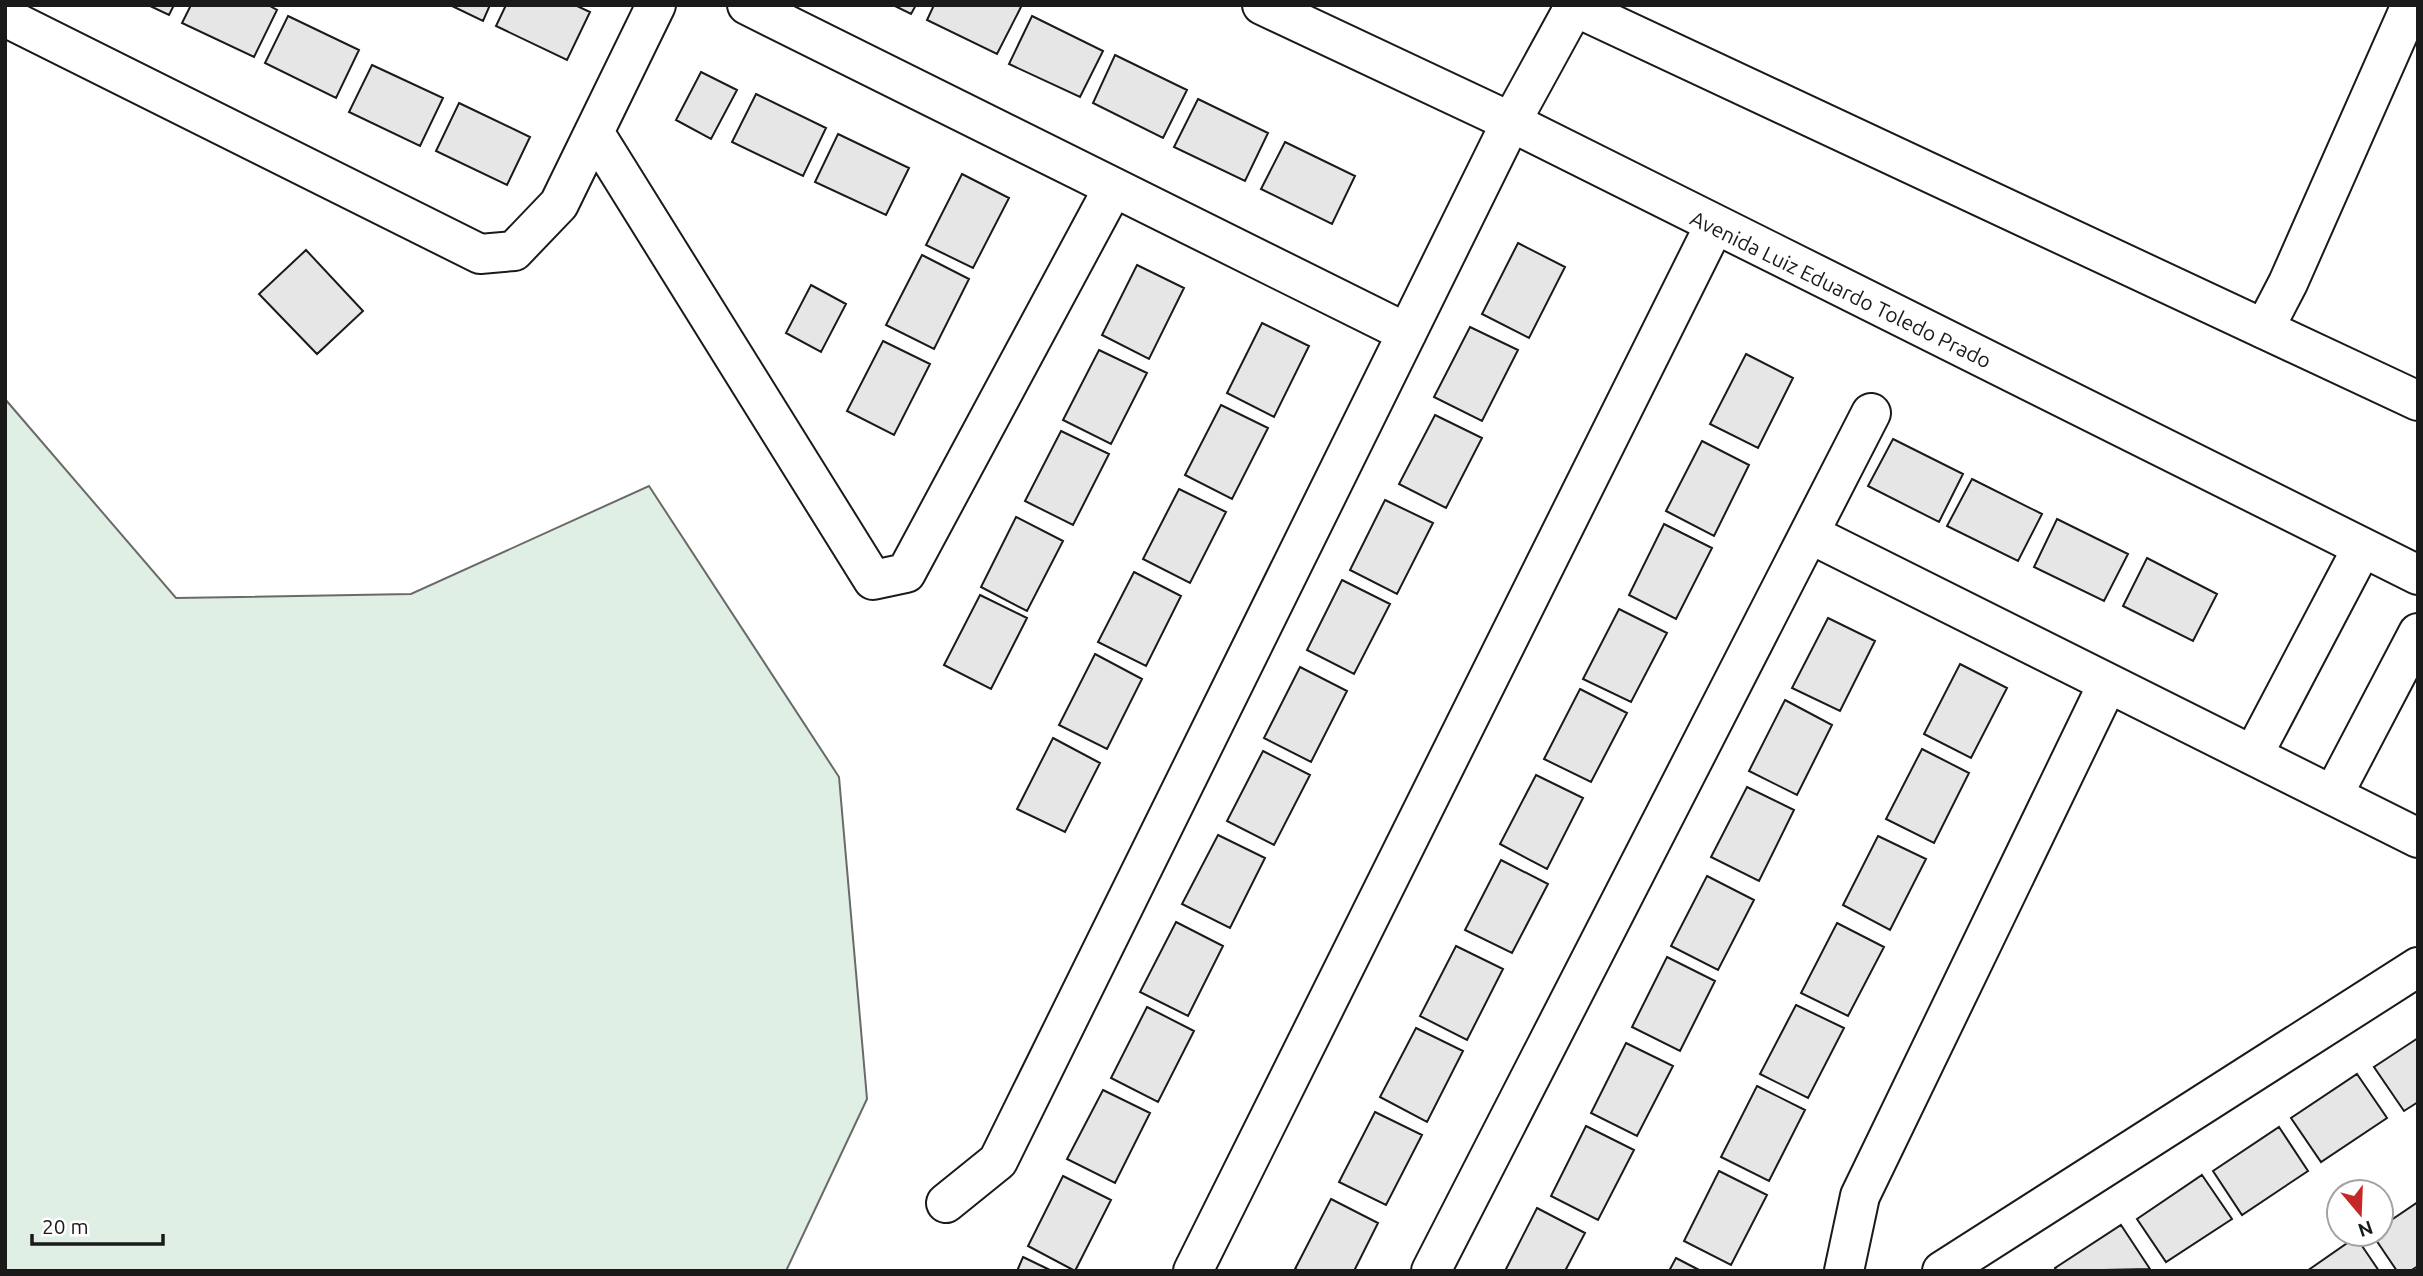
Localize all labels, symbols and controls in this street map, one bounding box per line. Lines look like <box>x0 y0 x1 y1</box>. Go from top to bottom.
street label: Avenida Luiz Eduardo Toledo Prado <box>1687 206 1995 372</box>
north arrow <box>2325 1178 2395 1248</box>
scale bar <box>32 1202 163 1246</box>
text: 20 m <box>42 1214 89 1238</box>
text: N <box>2355 1216 2376 1242</box>

